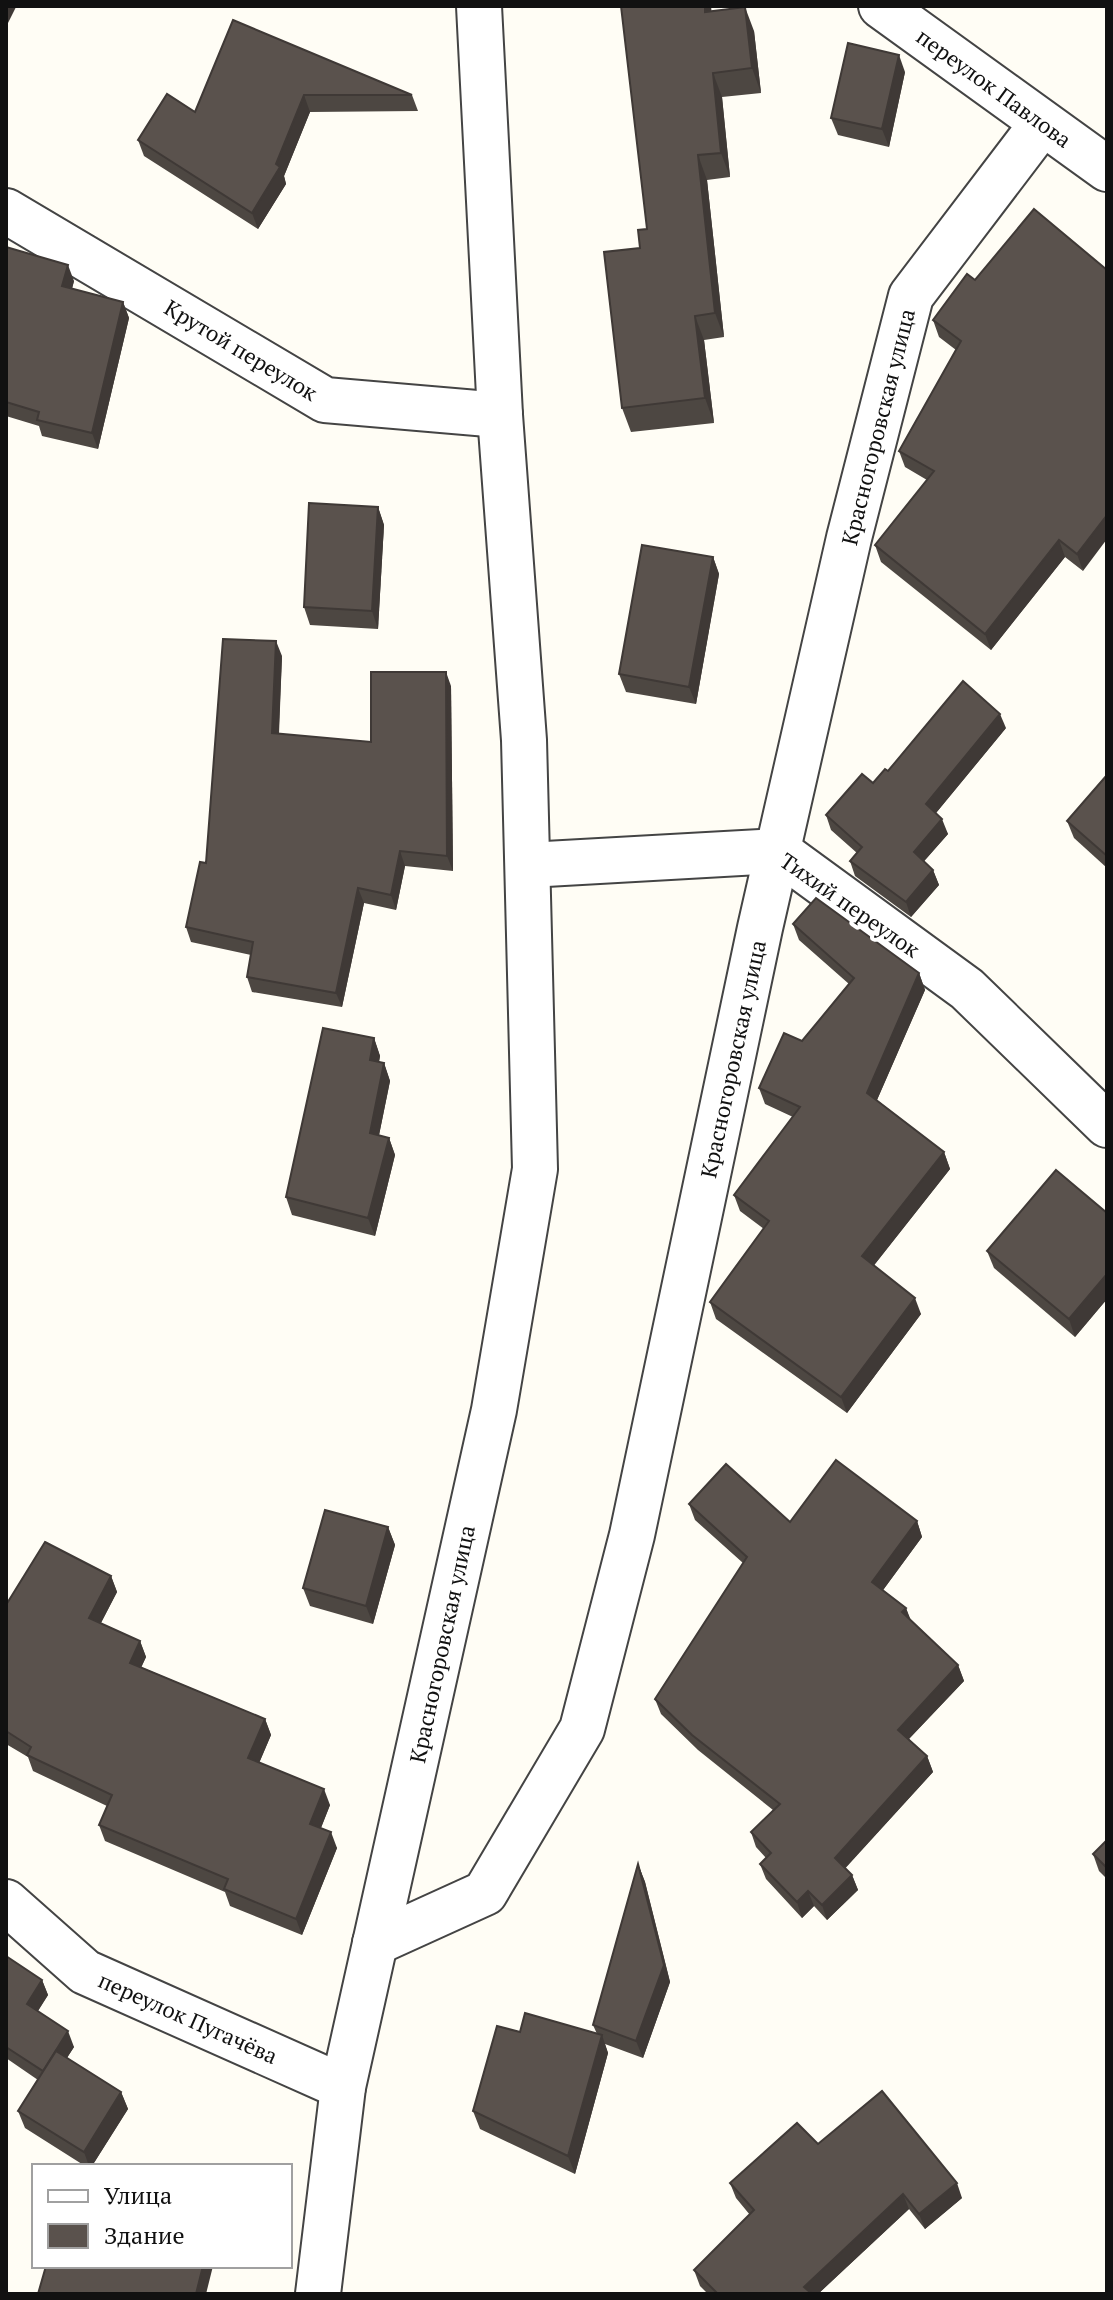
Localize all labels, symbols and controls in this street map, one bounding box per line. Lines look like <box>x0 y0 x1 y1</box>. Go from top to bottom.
street label: переулок Павлова <box>911 22 1078 154</box>
street label: Крутой переулок <box>159 292 323 407</box>
street label: Красногоровская улица <box>834 306 921 548</box>
street label: Тихий переулок <box>775 846 926 964</box>
street label: Красногоровская улица <box>693 937 772 1180</box>
street label: Красногоровская улица <box>402 1522 481 1765</box>
street label: переулок Пугачёва <box>94 1965 282 2070</box>
legend <box>32 2164 292 2268</box>
text: Улица <box>104 2179 172 2211</box>
text: Здание <box>104 2219 185 2251</box>

